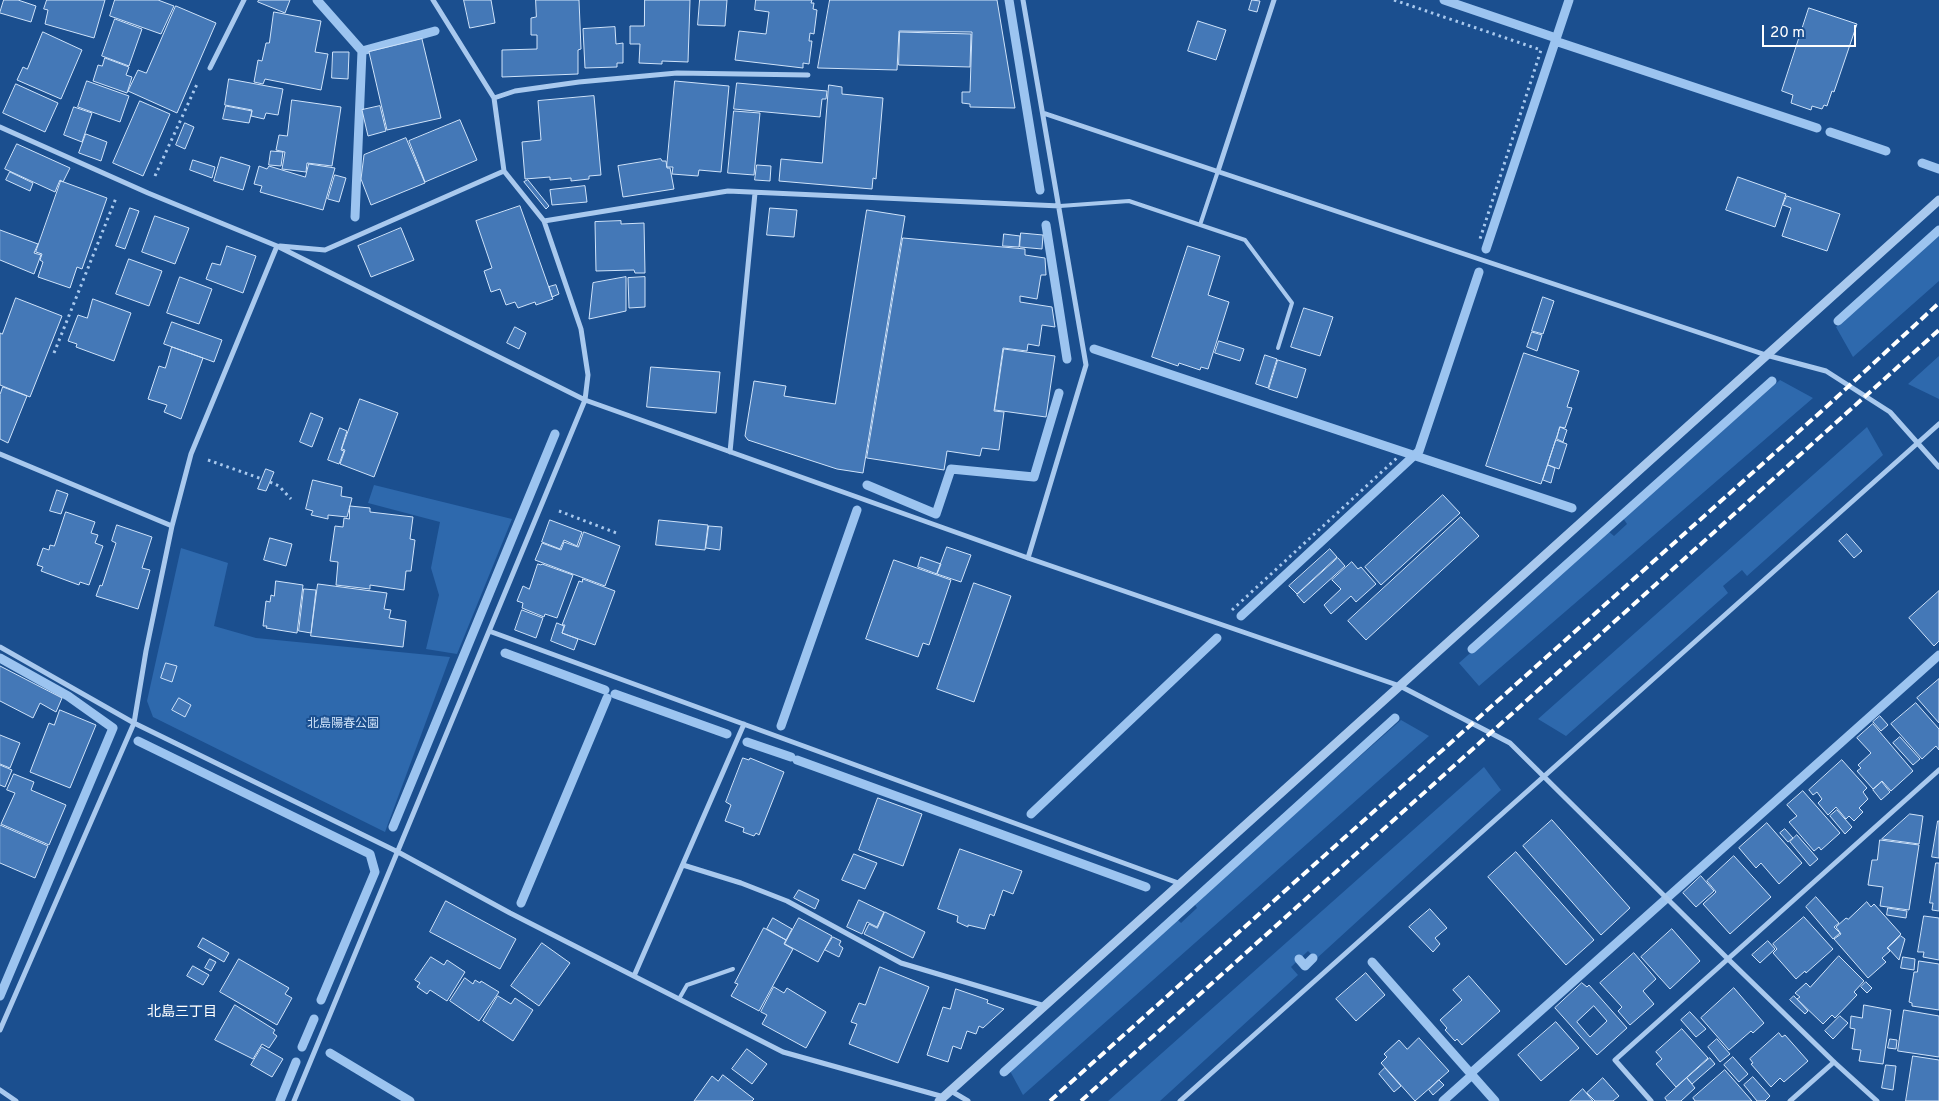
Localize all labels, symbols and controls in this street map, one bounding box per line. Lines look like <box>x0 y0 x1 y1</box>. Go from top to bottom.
scale bar <box>1764 15 1858 47</box>
text: 20 m <box>1770 24 1805 43</box>
park label: 北島陽春公園 <box>307 718 379 732</box>
district label: 北島三丁目 <box>147 1005 217 1021</box>

